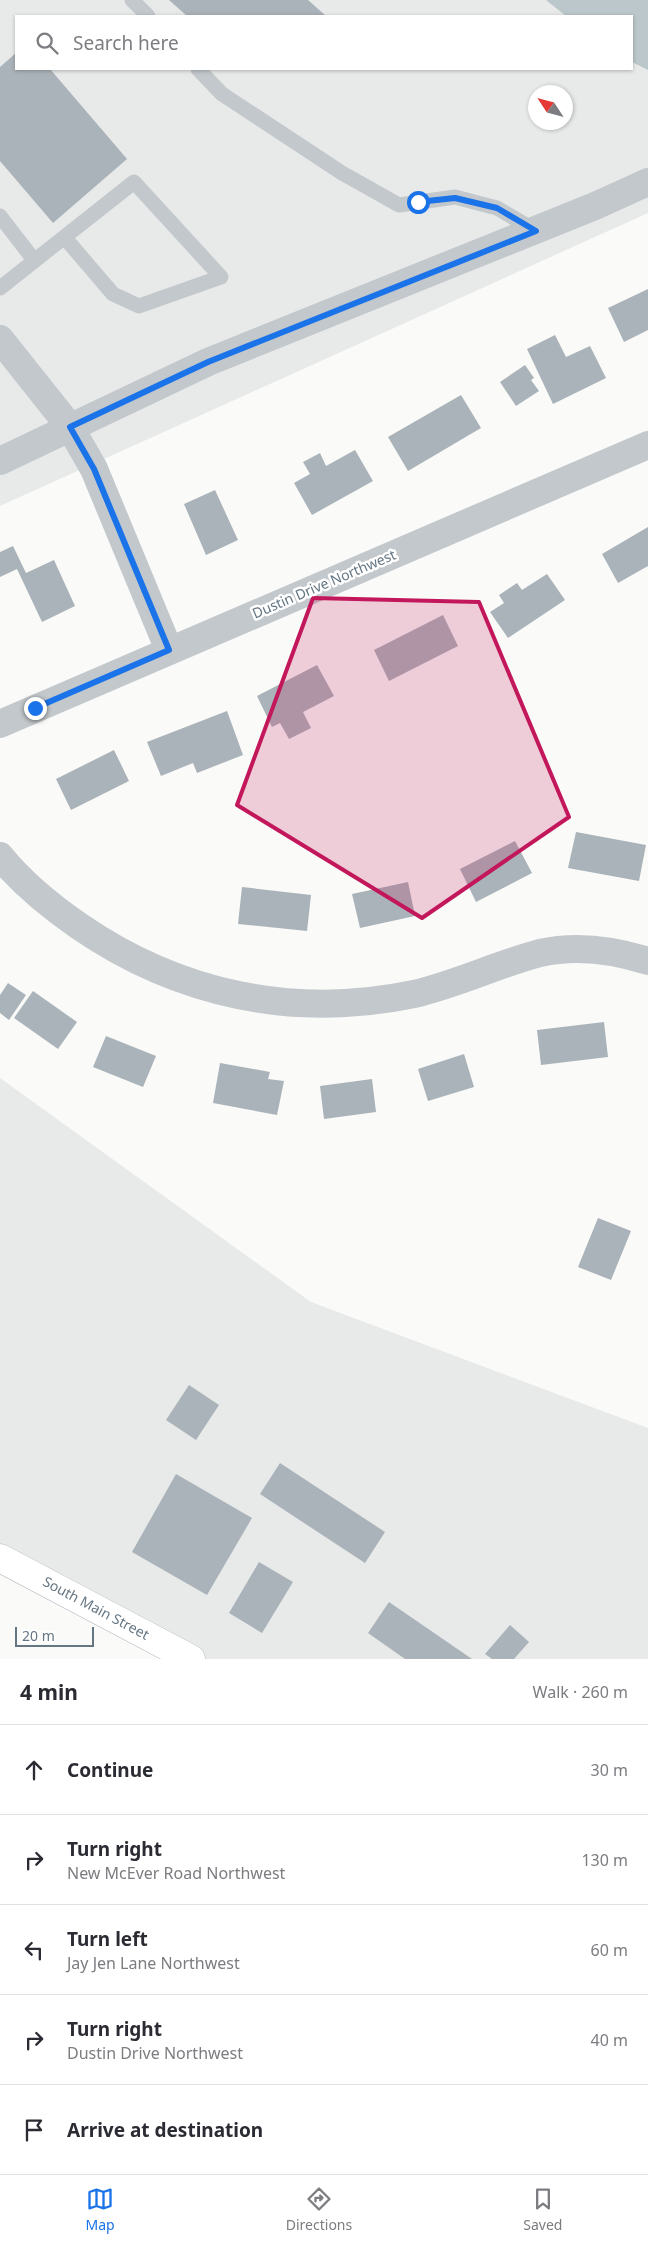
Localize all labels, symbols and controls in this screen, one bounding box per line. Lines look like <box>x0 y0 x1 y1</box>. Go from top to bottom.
search box <box>15 15 633 70</box>
icon: search <box>33 29 61 57</box>
text: Search here <box>73 30 179 56</box>
north arrow <box>528 85 573 130</box>
route start <box>407 191 430 214</box>
street label: Dustin Drive Northwest <box>249 545 398 622</box>
route end <box>24 697 47 720</box>
street label: South Main Street <box>40 1572 153 1644</box>
scale bar <box>15 1624 94 1647</box>
text: 20 m <box>22 1626 55 1645</box>
text: 4 min <box>20 1678 78 1706</box>
text: Walk · 260 m <box>533 1681 628 1703</box>
icon: ahead <box>20 1756 48 1784</box>
text: Continue <box>67 1757 153 1783</box>
text: 30 m <box>591 1759 628 1781</box>
text: Turn right <box>67 1836 162 1862</box>
icon: right <box>20 1846 48 1874</box>
text: 130 m <box>581 1849 628 1871</box>
text: New McEver Road Northwest <box>67 1862 285 1884</box>
text: Turn left <box>67 1926 148 1952</box>
icon: left <box>20 1936 48 1964</box>
text: 60 m <box>591 1939 628 1961</box>
text: Jay Jen Lane Northwest <box>67 1952 240 1974</box>
text: Turn right <box>67 2016 162 2042</box>
icon: right <box>20 2026 48 2054</box>
text: 40 m <box>591 2029 628 2051</box>
text: Dustin Drive Northwest <box>67 2042 243 2064</box>
icon: arrive <box>20 2116 48 2144</box>
text: Arrive at destination <box>67 2117 263 2143</box>
tab: Map <box>86 2185 115 2234</box>
tab: Directions <box>286 2185 352 2234</box>
tab: Saved <box>523 2185 562 2234</box>

